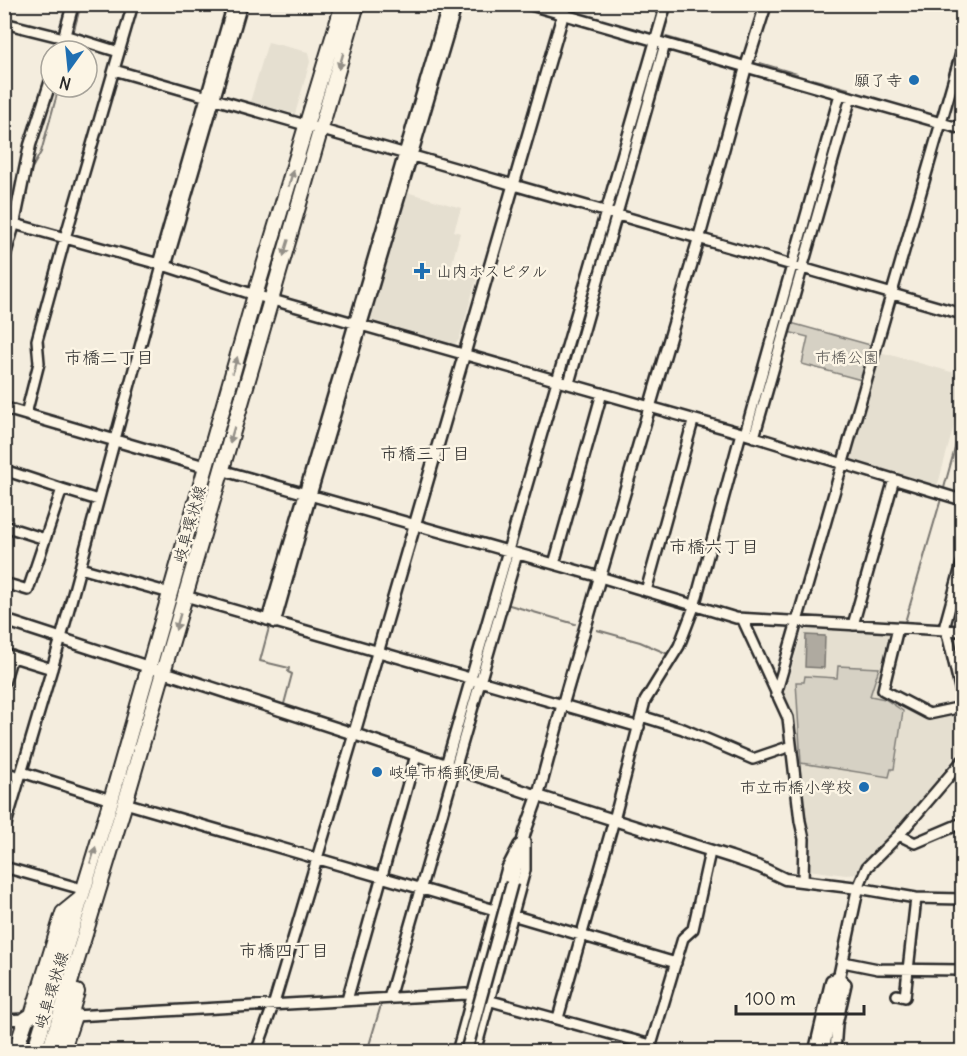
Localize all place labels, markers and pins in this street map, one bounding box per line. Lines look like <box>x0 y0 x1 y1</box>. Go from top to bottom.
place label: 願了寺 <box>854 70 902 90</box>
marker: 願了寺 <box>907 73 921 87</box>
place label: 山内ホスピタル <box>436 261 548 281</box>
marker: 山内ホスピタル <box>413 262 431 280</box>
place label: 岐阜市橋郵便局 <box>389 762 501 782</box>
marker: 岐阜市橋郵便局 <box>370 765 384 779</box>
place label: 市立市橋小学校 <box>740 777 852 797</box>
marker: 市立市橋小学校 <box>857 780 871 794</box>

